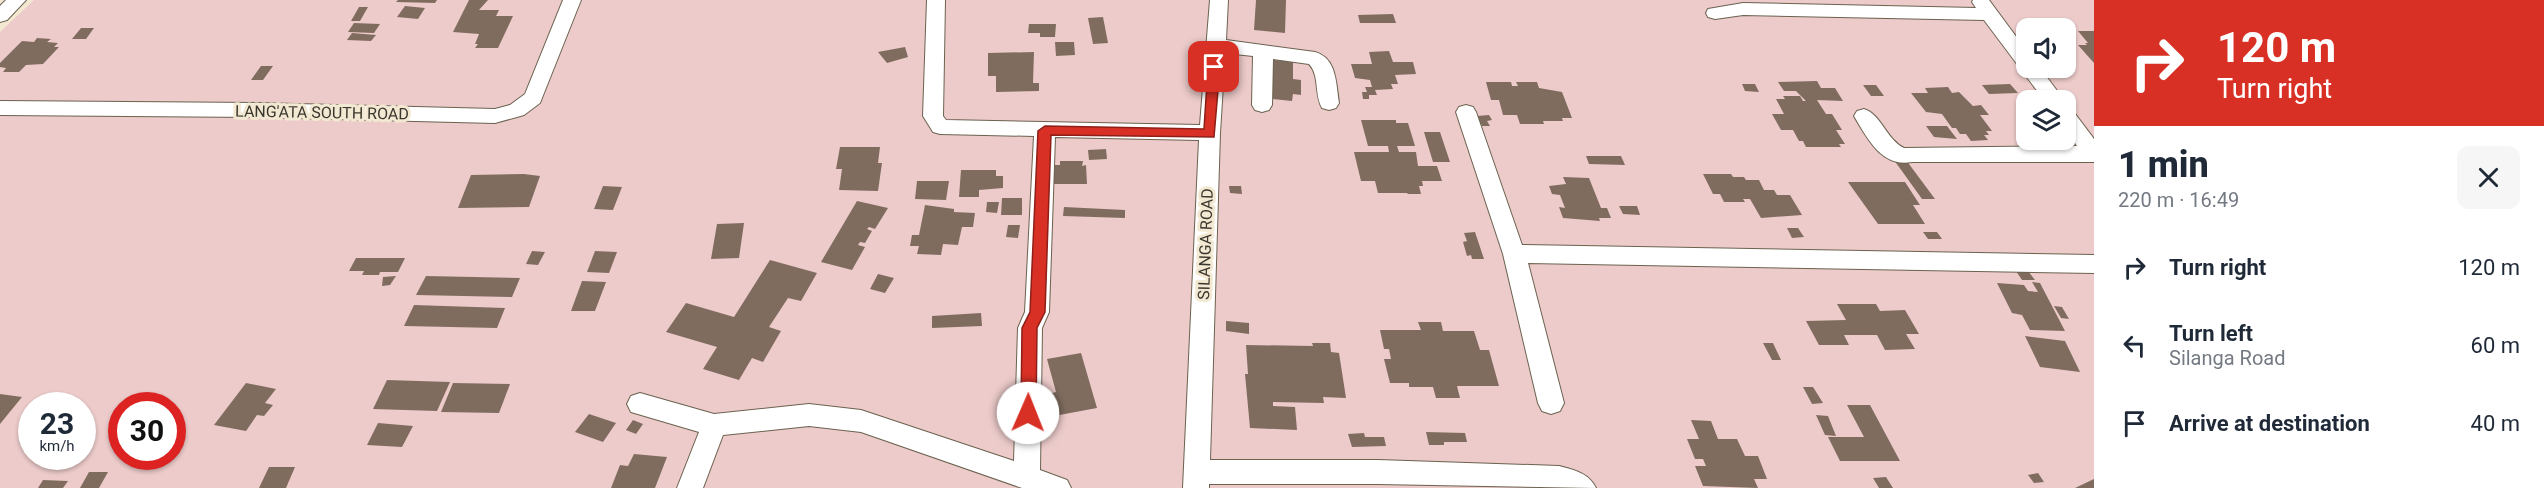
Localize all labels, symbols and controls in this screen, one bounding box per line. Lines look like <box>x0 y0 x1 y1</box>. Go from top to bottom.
map controls <box>2016 18 2076 150</box>
button: sound <box>2016 18 2076 78</box>
text: 120 m <box>2217 23 2336 72</box>
icon: right <box>2118 24 2196 102</box>
pin <box>1188 41 1239 92</box>
icon: arrive <box>1197 50 1230 83</box>
text: Turn right <box>2217 73 2332 105</box>
button: layers <box>2016 90 2076 150</box>
street label: LANG'ATA SOUTH ROAD <box>235 101 409 124</box>
text: 1 min <box>2118 144 2209 186</box>
button: close <box>2457 146 2520 209</box>
street label: SILANGA ROAD <box>1194 188 1217 300</box>
text: 220 m · 16:49 <box>2118 188 2239 212</box>
icon: right <box>2118 251 2151 284</box>
text: Turn right <box>2169 255 2266 280</box>
text: 120 m <box>2458 255 2520 280</box>
text: Turn left <box>2169 321 2253 346</box>
icon: left <box>2118 329 2151 362</box>
text: 60 m <box>2471 333 2520 358</box>
text: Silanga Road <box>2169 346 2285 370</box>
position arrow <box>996 381 1060 445</box>
speed limit sign: 30 <box>108 392 186 470</box>
text: 23 <box>40 406 74 441</box>
icon: arrive <box>2118 407 2151 440</box>
text: Arrive at destination <box>2169 411 2370 436</box>
text: 40 m <box>2471 411 2520 436</box>
text: km/h <box>39 437 75 455</box>

